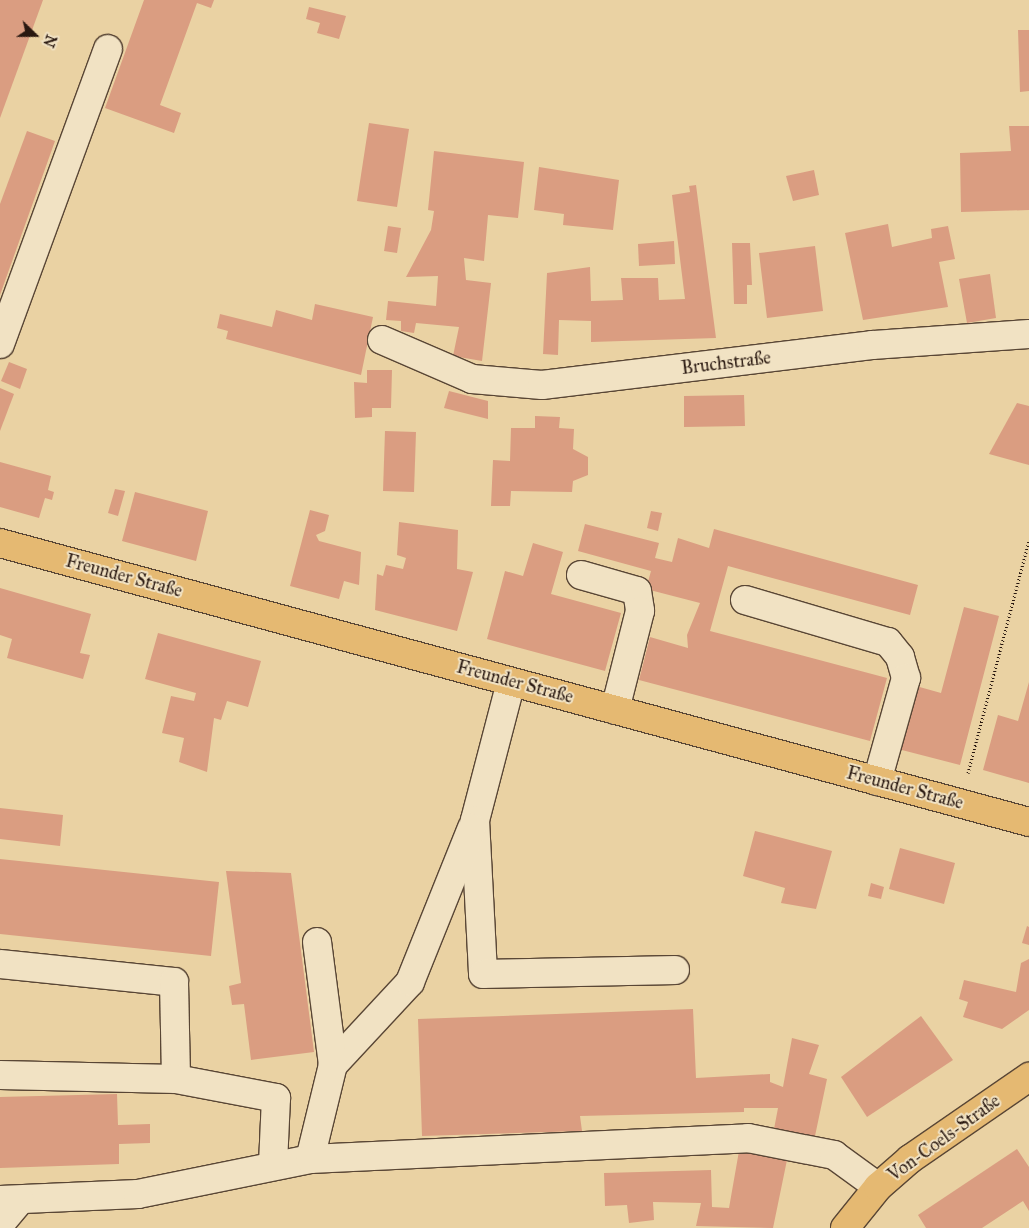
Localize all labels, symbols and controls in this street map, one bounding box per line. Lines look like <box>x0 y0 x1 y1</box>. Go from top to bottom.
north arrow <box>10 10 60 60</box>
text: N <box>39 32 59 49</box>
street label: Bruchstraße <box>680 347 772 379</box>
street label: Freunder Straße <box>63 550 185 602</box>
street label: Freunder Straße <box>454 656 576 708</box>
street label: Freunder Straße <box>844 762 966 814</box>
street label: Von-Coels-Straße <box>884 1090 1004 1186</box>

